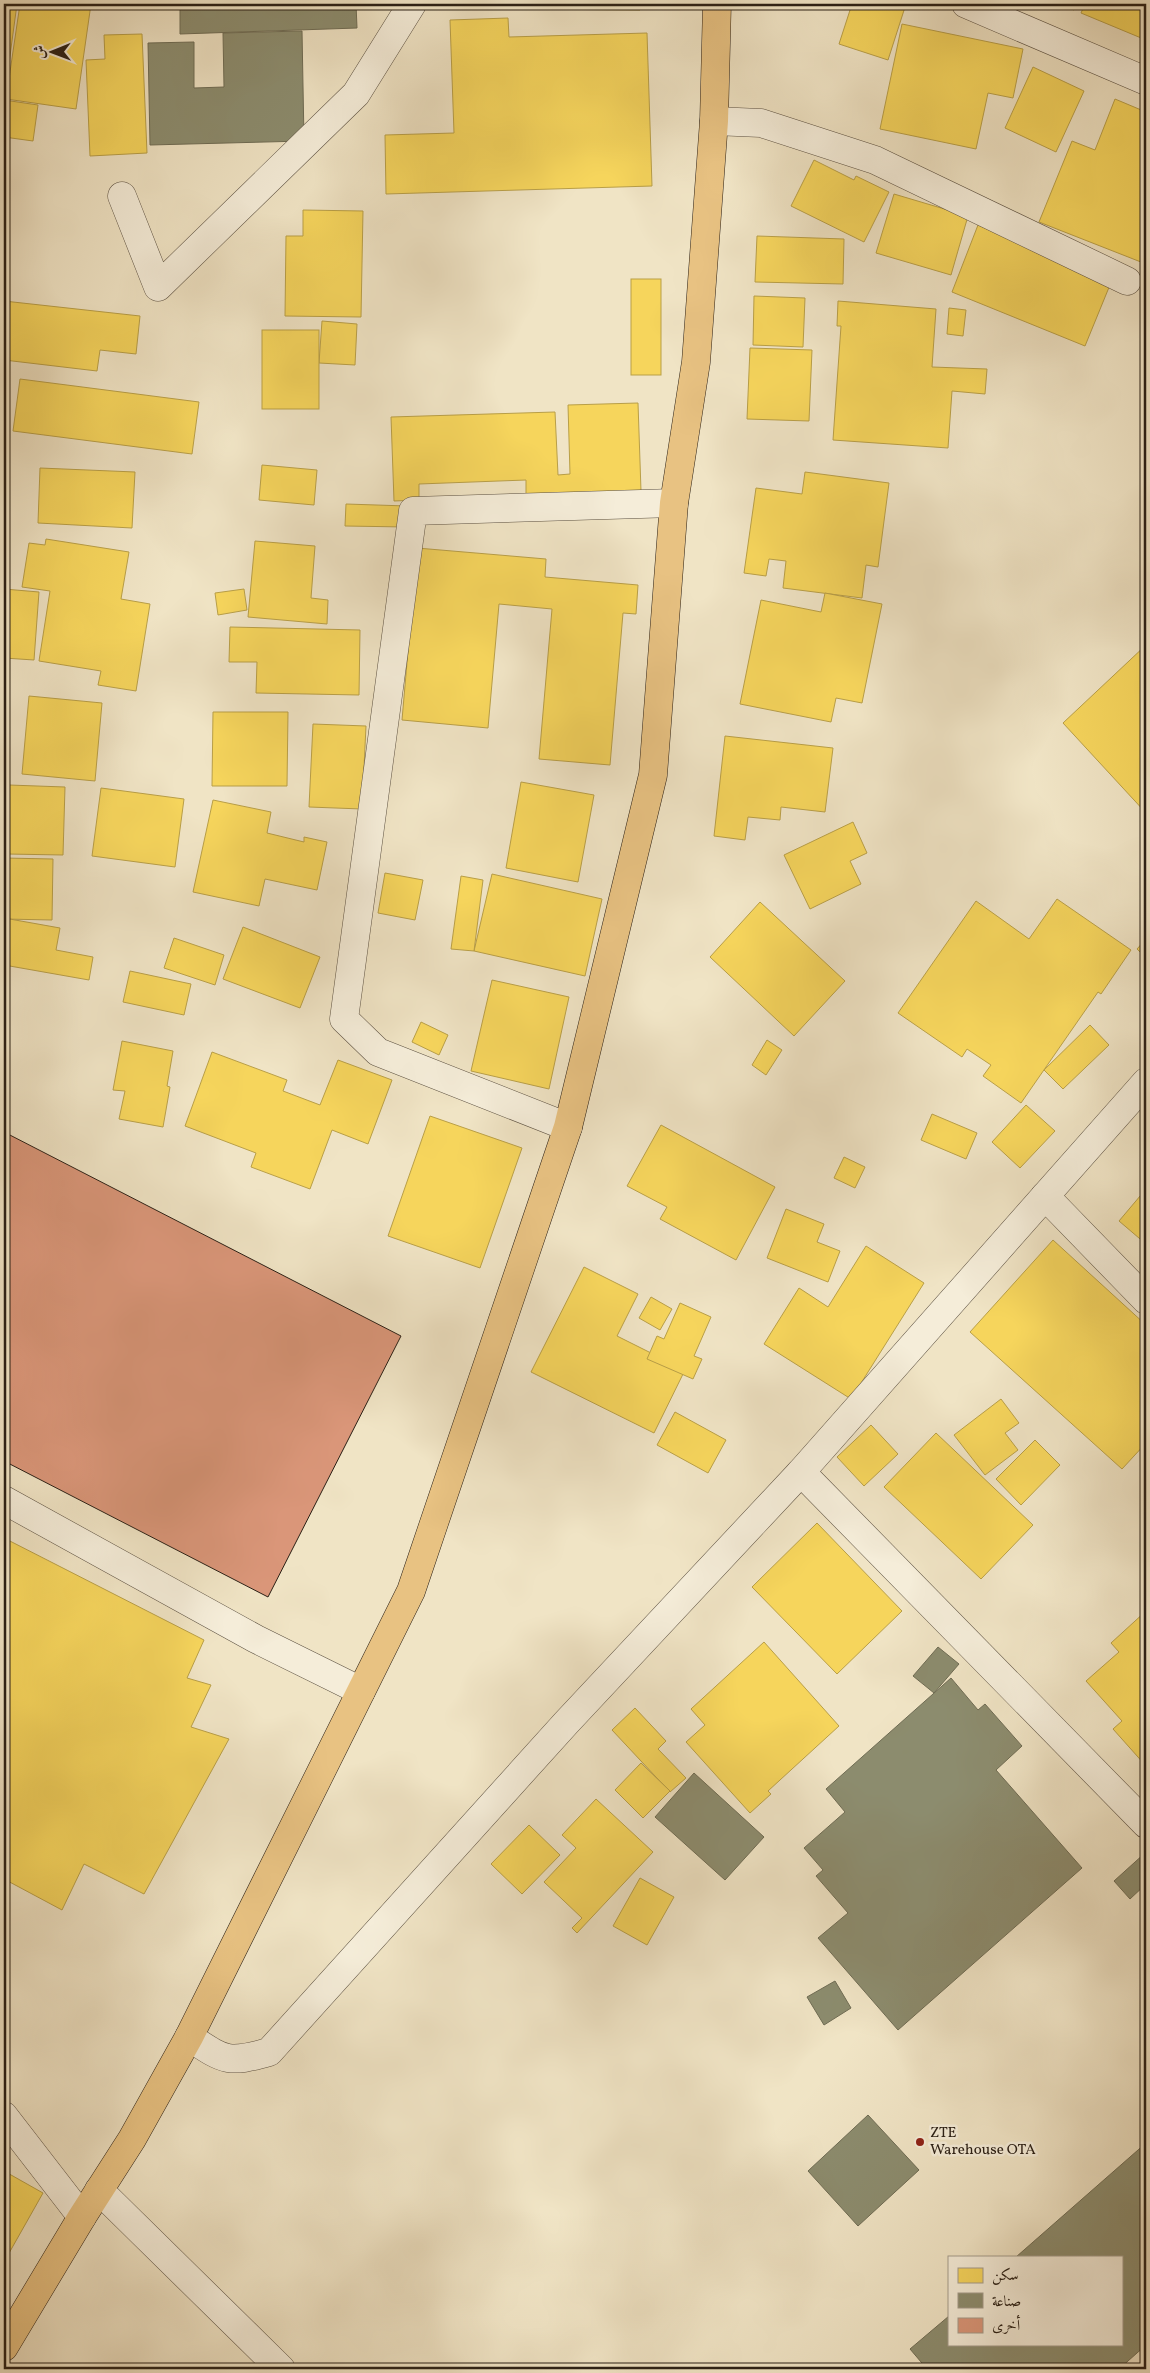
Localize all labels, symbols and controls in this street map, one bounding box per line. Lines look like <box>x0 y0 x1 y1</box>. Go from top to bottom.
north arrow <box>28 28 78 78</box>
text: ش <box>31 45 50 59</box>
place label: ZTE Warehouse OTA <box>930 2123 1036 2161</box>
marker: ZTE Warehouse OTA <box>914 2136 926 2148</box>
legend <box>948 2256 1122 2346</box>
text: سكن <box>992 2266 1019 2287</box>
text: صناعة <box>992 2292 1021 2313</box>
text: أخرى <box>992 2314 1021 2337</box>

